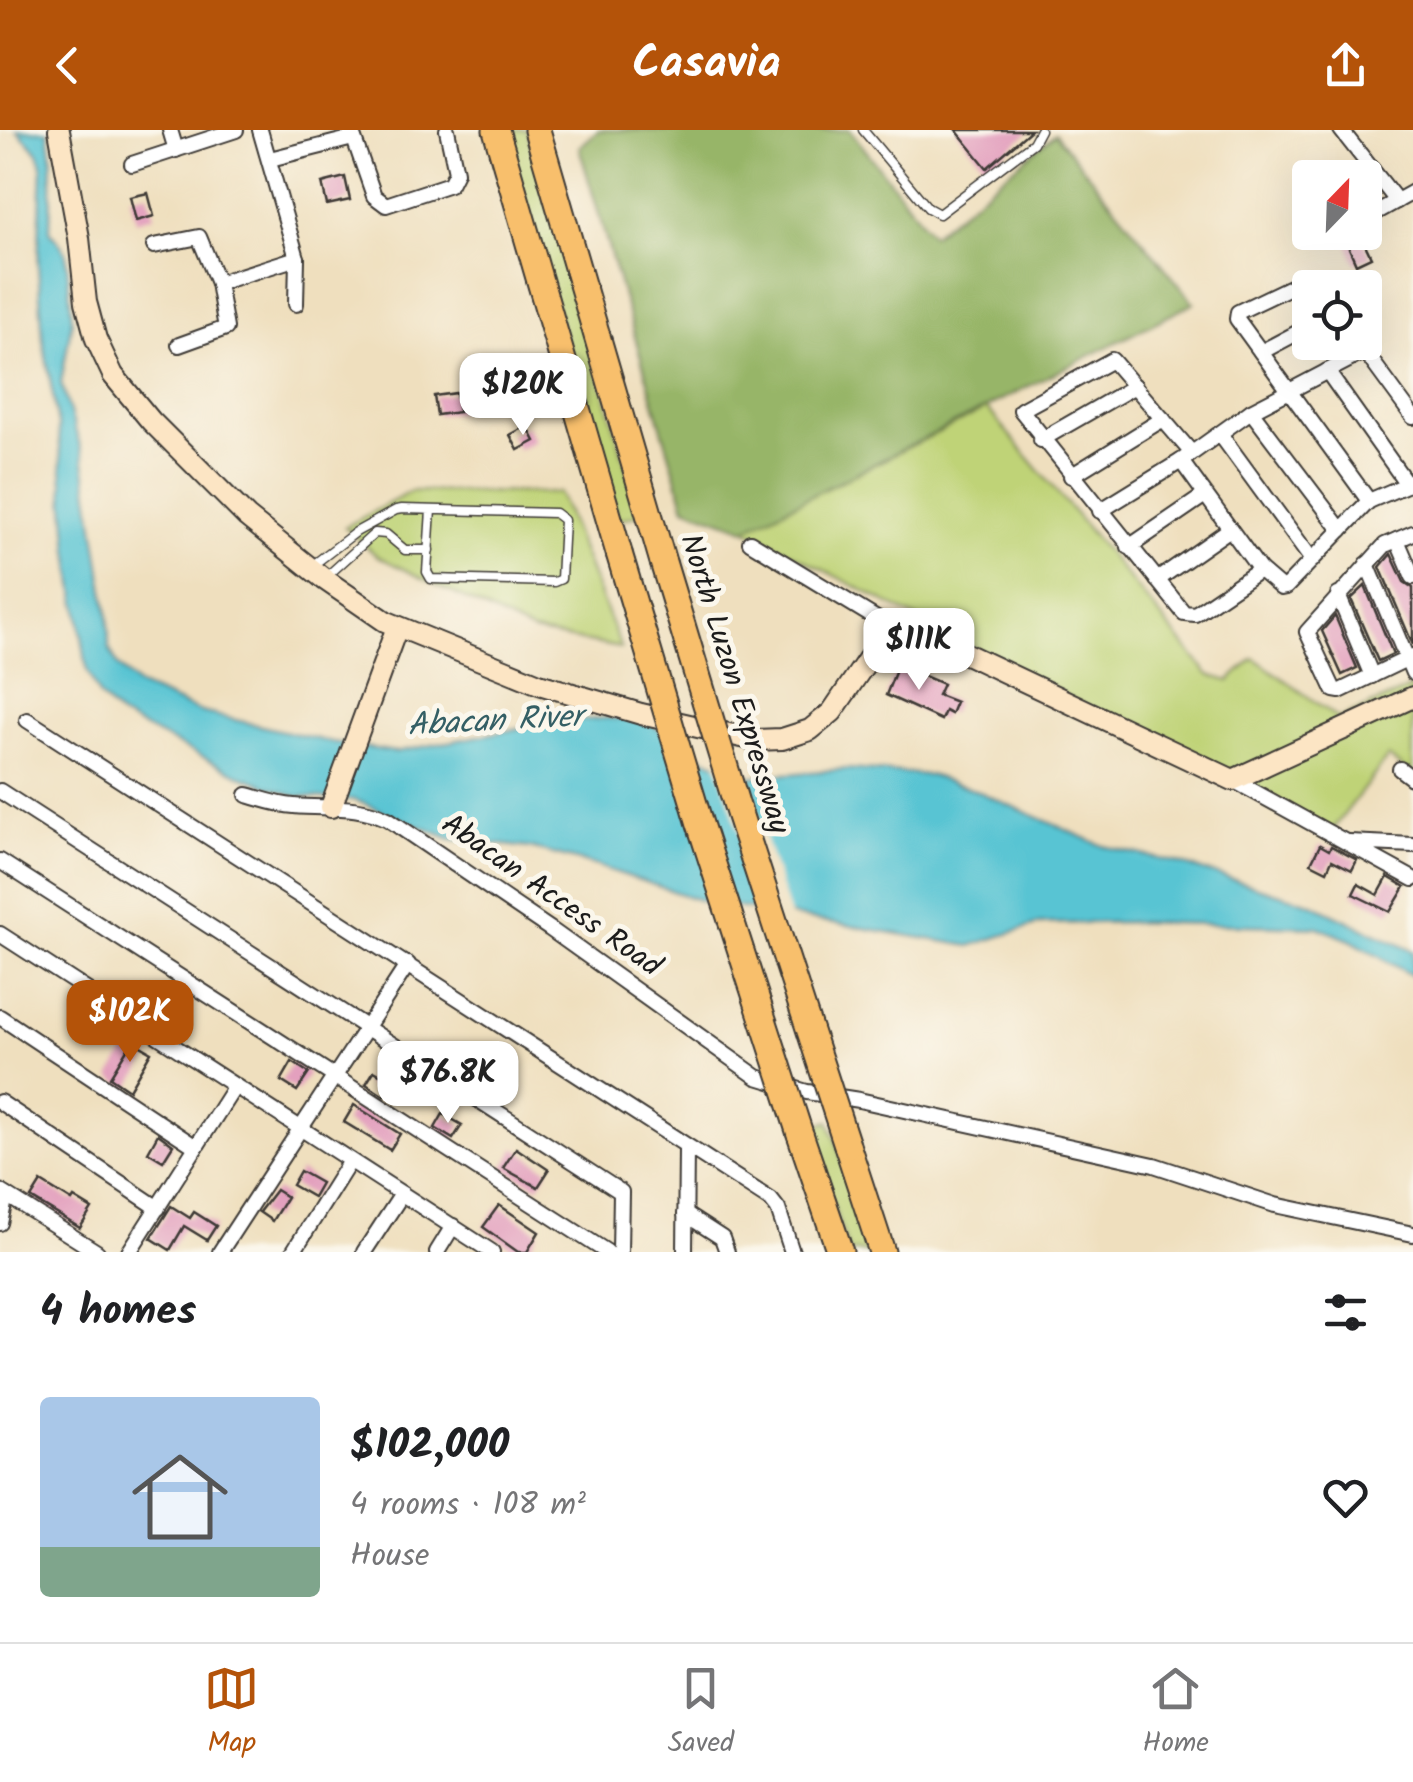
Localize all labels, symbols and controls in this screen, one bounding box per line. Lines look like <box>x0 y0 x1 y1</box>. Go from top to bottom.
text: Casavia <box>632 29 781 101</box>
icon: back <box>40 38 95 93</box>
icon: share <box>1318 38 1373 93</box>
north arrow <box>1292 160 1382 250</box>
map controls <box>1292 160 1382 360</box>
button: locate <box>1292 270 1382 360</box>
pin: $120K <box>453 353 593 438</box>
text: $120K <box>482 360 564 411</box>
street label: North Luzon Expressway <box>666 528 803 841</box>
pin: $111K <box>849 608 989 693</box>
text: $111K <box>885 615 953 666</box>
water label: Abacan River <box>406 692 590 752</box>
street label: Abacan Access Road <box>431 802 672 991</box>
pin: $102K <box>60 980 200 1065</box>
text: $102K <box>89 987 171 1038</box>
pin: $76.8K <box>367 1041 529 1126</box>
text: $76.8K <box>399 1048 497 1099</box>
text: 4 homes <box>40 1279 196 1346</box>
icon: filters <box>1318 1285 1373 1340</box>
text: $102,000 <box>350 1413 509 1480</box>
icon: home <box>120 1437 240 1557</box>
icon: heart <box>1318 1470 1373 1525</box>
text: 4 rooms · 108 m² <box>350 1480 586 1531</box>
text: House <box>350 1531 429 1582</box>
tab: Map <box>204 1661 259 1766</box>
tab: Saved <box>668 1661 734 1766</box>
tab: Home <box>1142 1661 1209 1766</box>

